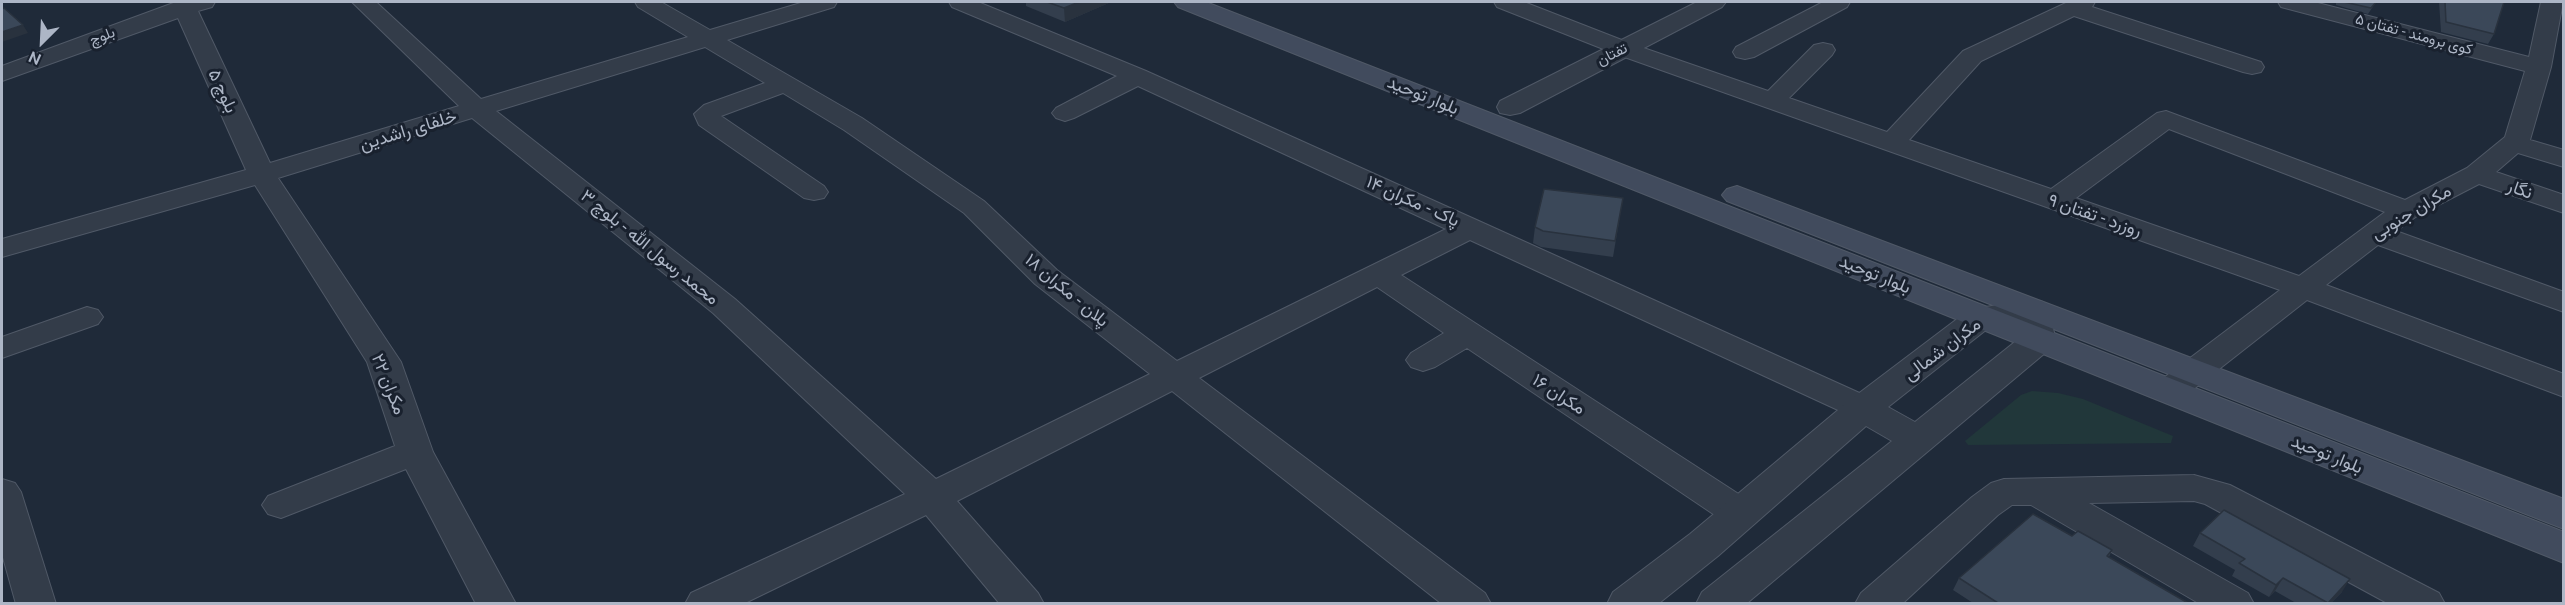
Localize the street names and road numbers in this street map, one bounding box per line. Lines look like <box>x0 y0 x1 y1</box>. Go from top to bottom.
street label: کوی برومند - تفتان ۵ <box>2354 10 2474 58</box>
street label: بلوچ <box>87 23 117 49</box>
street label: تفتان <box>1594 39 1630 69</box>
street label: بلوچ ۵ <box>204 66 242 116</box>
street label: بلوار توحید <box>1384 71 1462 119</box>
street label: خلفای راشدین <box>357 105 459 155</box>
street label: پاک - مکران ۱۴ <box>1363 171 1463 231</box>
street label: نگار <box>2504 175 2536 203</box>
street label: مکران جنوبی <box>2367 180 2455 244</box>
street label: محمد رسول الله - بلوچ ۳ <box>577 185 723 309</box>
street label: روزرد - تفتان ۹ <box>2045 189 2145 241</box>
street label: پلان - مکران ۱۸ <box>1021 249 1113 331</box>
street label: بلوار توحید <box>1836 250 1914 298</box>
street label: مکران شمالی <box>1899 313 1985 385</box>
street label: مکران ۲۲ <box>367 350 411 418</box>
street label: مکران ۱۶ <box>1528 369 1590 419</box>
street label: بلوار توحید <box>2288 430 2366 478</box>

